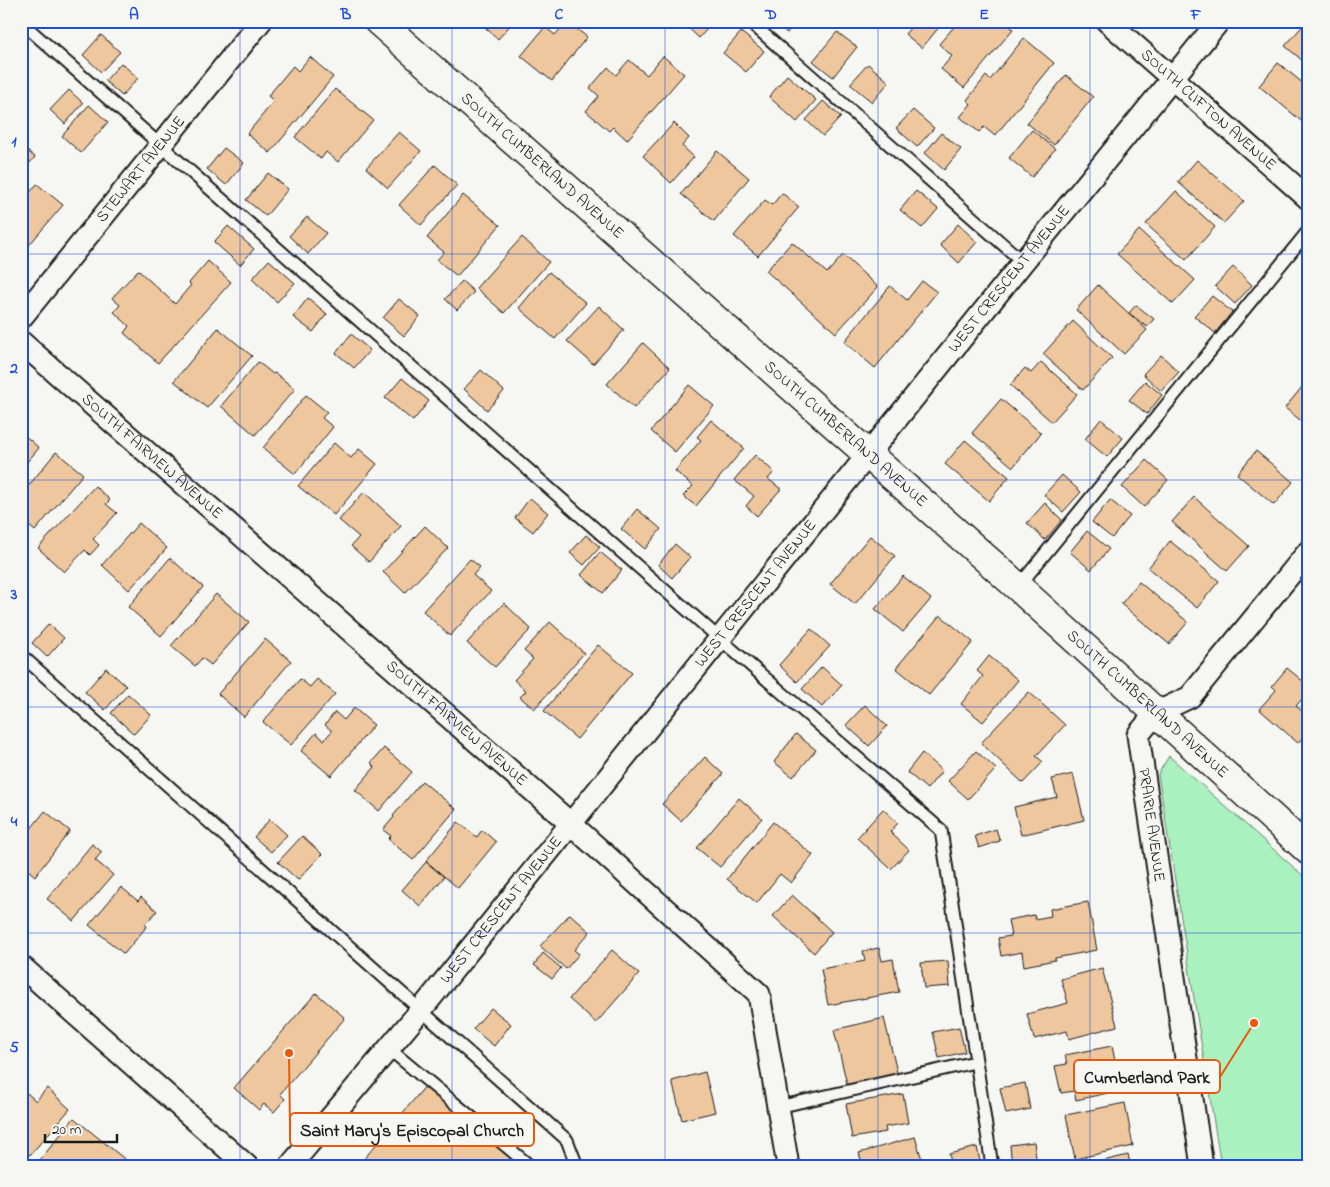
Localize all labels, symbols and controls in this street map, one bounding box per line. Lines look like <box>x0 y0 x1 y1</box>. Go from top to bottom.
text: A <box>129 3 139 27</box>
text: B <box>340 3 352 27</box>
text: C <box>555 3 564 27</box>
text: D <box>764 3 777 27</box>
text: E <box>979 3 989 27</box>
text: F <box>1190 3 1202 27</box>
street label: SOUTH CLIFTON AVENUE <box>1135 44 1282 177</box>
street label: SOUTH CUMBERLAND AVENUE <box>455 87 629 245</box>
street label: STEWART AVENUE <box>90 111 192 228</box>
text: 1 <box>11 130 17 154</box>
street label: WEST CRESCENT AVENUE <box>942 200 1076 358</box>
street label: SOUTH CUMBERLAND AVENUE <box>758 355 933 513</box>
text: 2 <box>9 357 18 381</box>
street label: SOUTH FAIRVIEW AVENUE <box>76 388 228 525</box>
street label: WEST CRESCENT AVENUE <box>689 515 823 673</box>
text: 3 <box>10 583 18 607</box>
street label: SOUTH CUMBERLAND AVENUE <box>1061 624 1234 784</box>
street label: SOUTH FAIRVIEW AVENUE <box>380 655 533 792</box>
street label: PRAIRIE AVENUE <box>1131 767 1171 883</box>
text: 4 <box>10 810 18 834</box>
street label: WEST CRESCENT AVENUE <box>435 831 568 989</box>
text: 5 <box>9 1036 19 1060</box>
callout: Cumberland Park <box>1074 1060 1220 1093</box>
text: Cumberland Park <box>1084 1066 1211 1092</box>
scale bar <box>45 1112 118 1144</box>
callout: Saint Mary's Episcopal Church <box>290 1113 534 1146</box>
text: 20 m <box>52 1119 82 1141</box>
text: Saint Mary's Episcopal Church <box>300 1119 524 1146</box>

